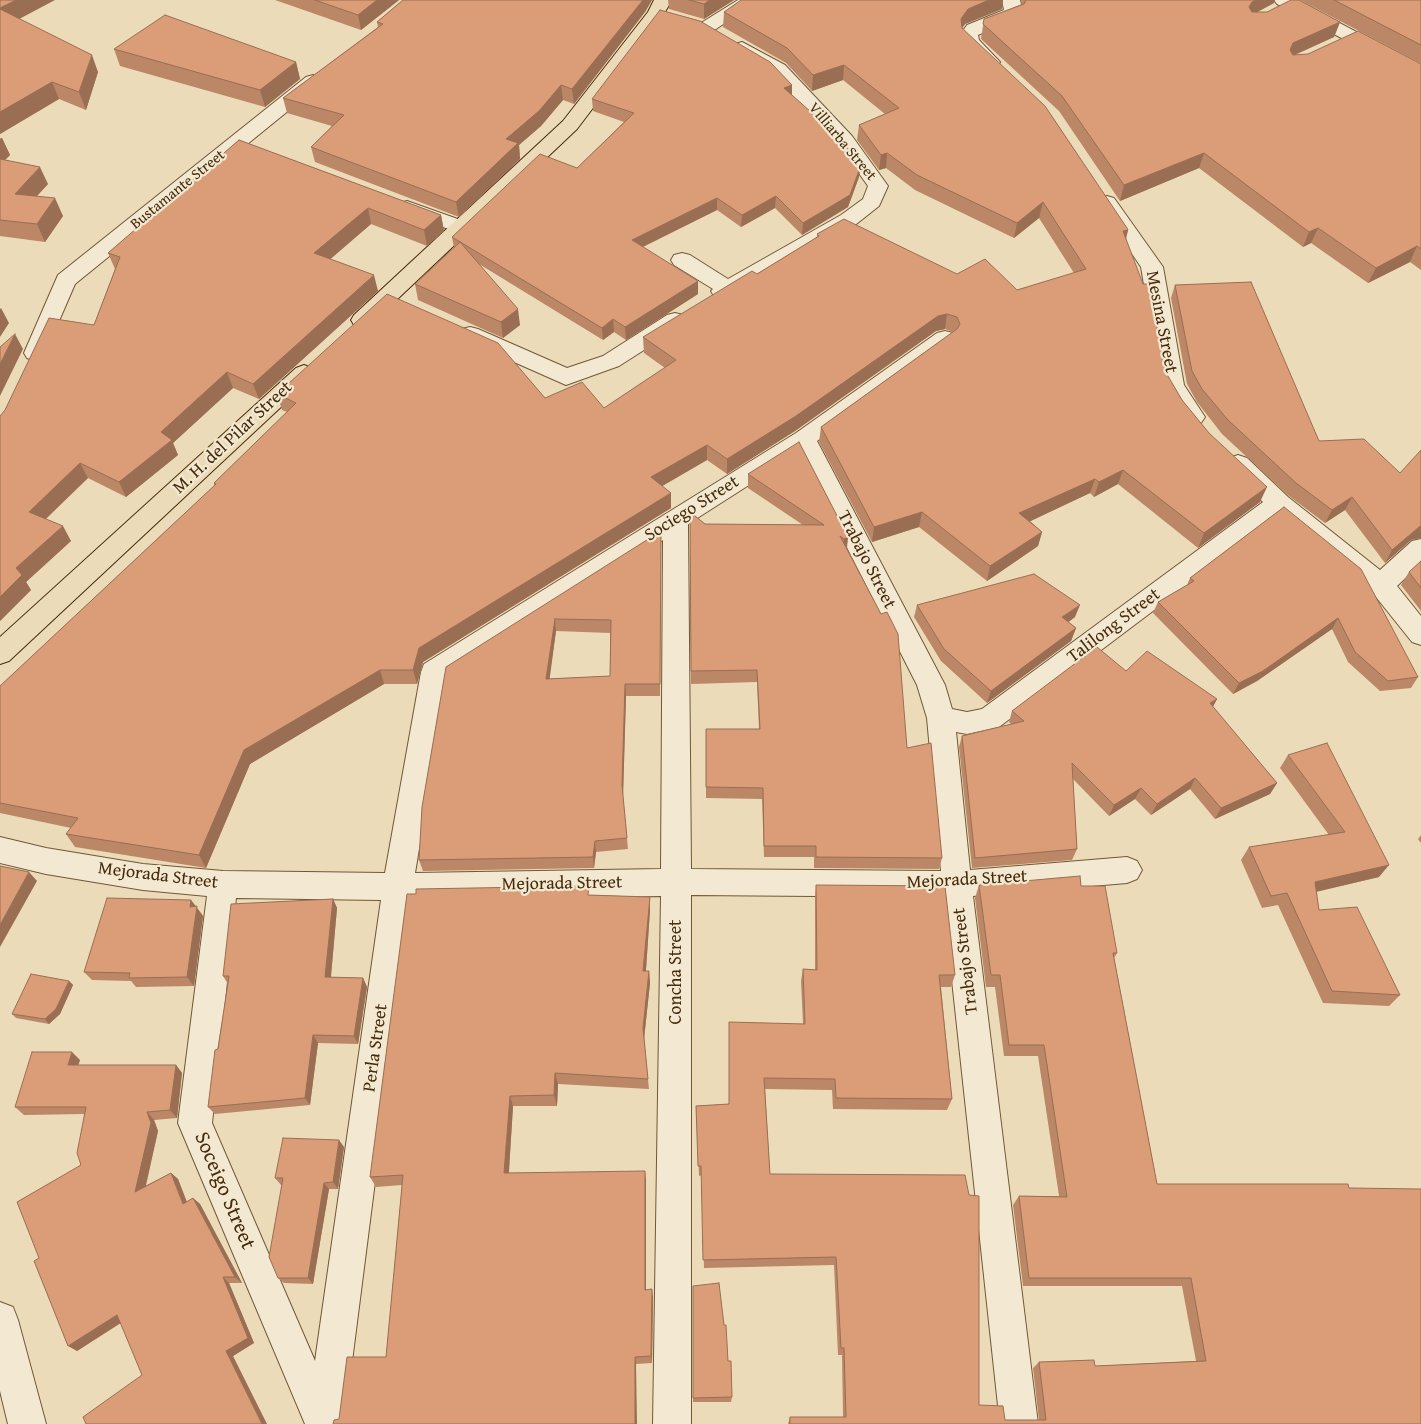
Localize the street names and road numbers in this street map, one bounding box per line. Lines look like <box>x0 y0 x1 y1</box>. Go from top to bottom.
street label: Villiarba Street <box>804 99 880 185</box>
street label: Bustamante Street <box>127 146 229 234</box>
street label: Mesina Street <box>1141 269 1181 375</box>
street label: M. H. del Pilar Street <box>169 377 297 499</box>
street label: Sociego Street <box>641 471 743 547</box>
street label: Trabajo Street <box>832 507 900 613</box>
street label: Talilong Street <box>1063 584 1165 668</box>
street label: Mejorada Street <box>97 858 219 894</box>
street label: Mejorada Street <box>906 866 1028 894</box>
street label: Mejorada Street <box>502 872 622 896</box>
street label: Trabajo Street <box>949 906 983 1016</box>
street label: Concha Street <box>665 920 687 1024</box>
street label: Perla Street <box>359 1003 393 1093</box>
street label: Soceigo Street <box>188 1129 260 1253</box>

